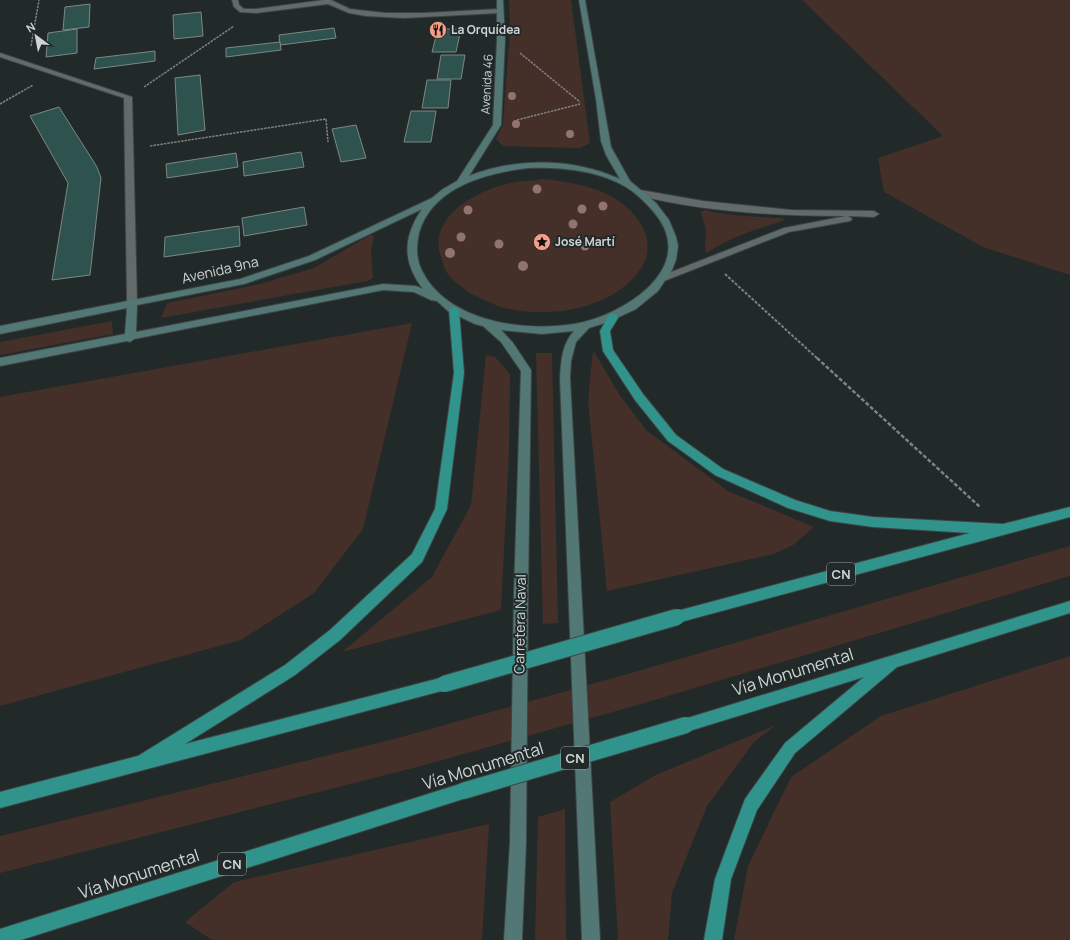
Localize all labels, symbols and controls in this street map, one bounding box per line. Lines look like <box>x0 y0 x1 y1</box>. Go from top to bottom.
north arrow <box>16 16 56 56</box>
text: N <box>23 19 38 36</box>
restaurant icon: La Orquídea <box>428 20 448 40</box>
place label: La Orquídea <box>451 21 520 38</box>
street label: Avenida 46 <box>476 53 497 115</box>
place icon: José Martí <box>532 232 552 252</box>
place label: José Martí <box>555 233 616 250</box>
street label: Avenida 9na <box>180 251 260 288</box>
road number: CN <box>827 563 855 585</box>
street label: Carretera Naval <box>509 574 530 674</box>
street label: Vía Monumental <box>729 642 856 701</box>
street label: Vía Monumental <box>419 736 546 795</box>
road number: CN <box>561 747 589 769</box>
street label: Vía Monumental <box>76 843 202 904</box>
road number: CN <box>218 853 246 875</box>

